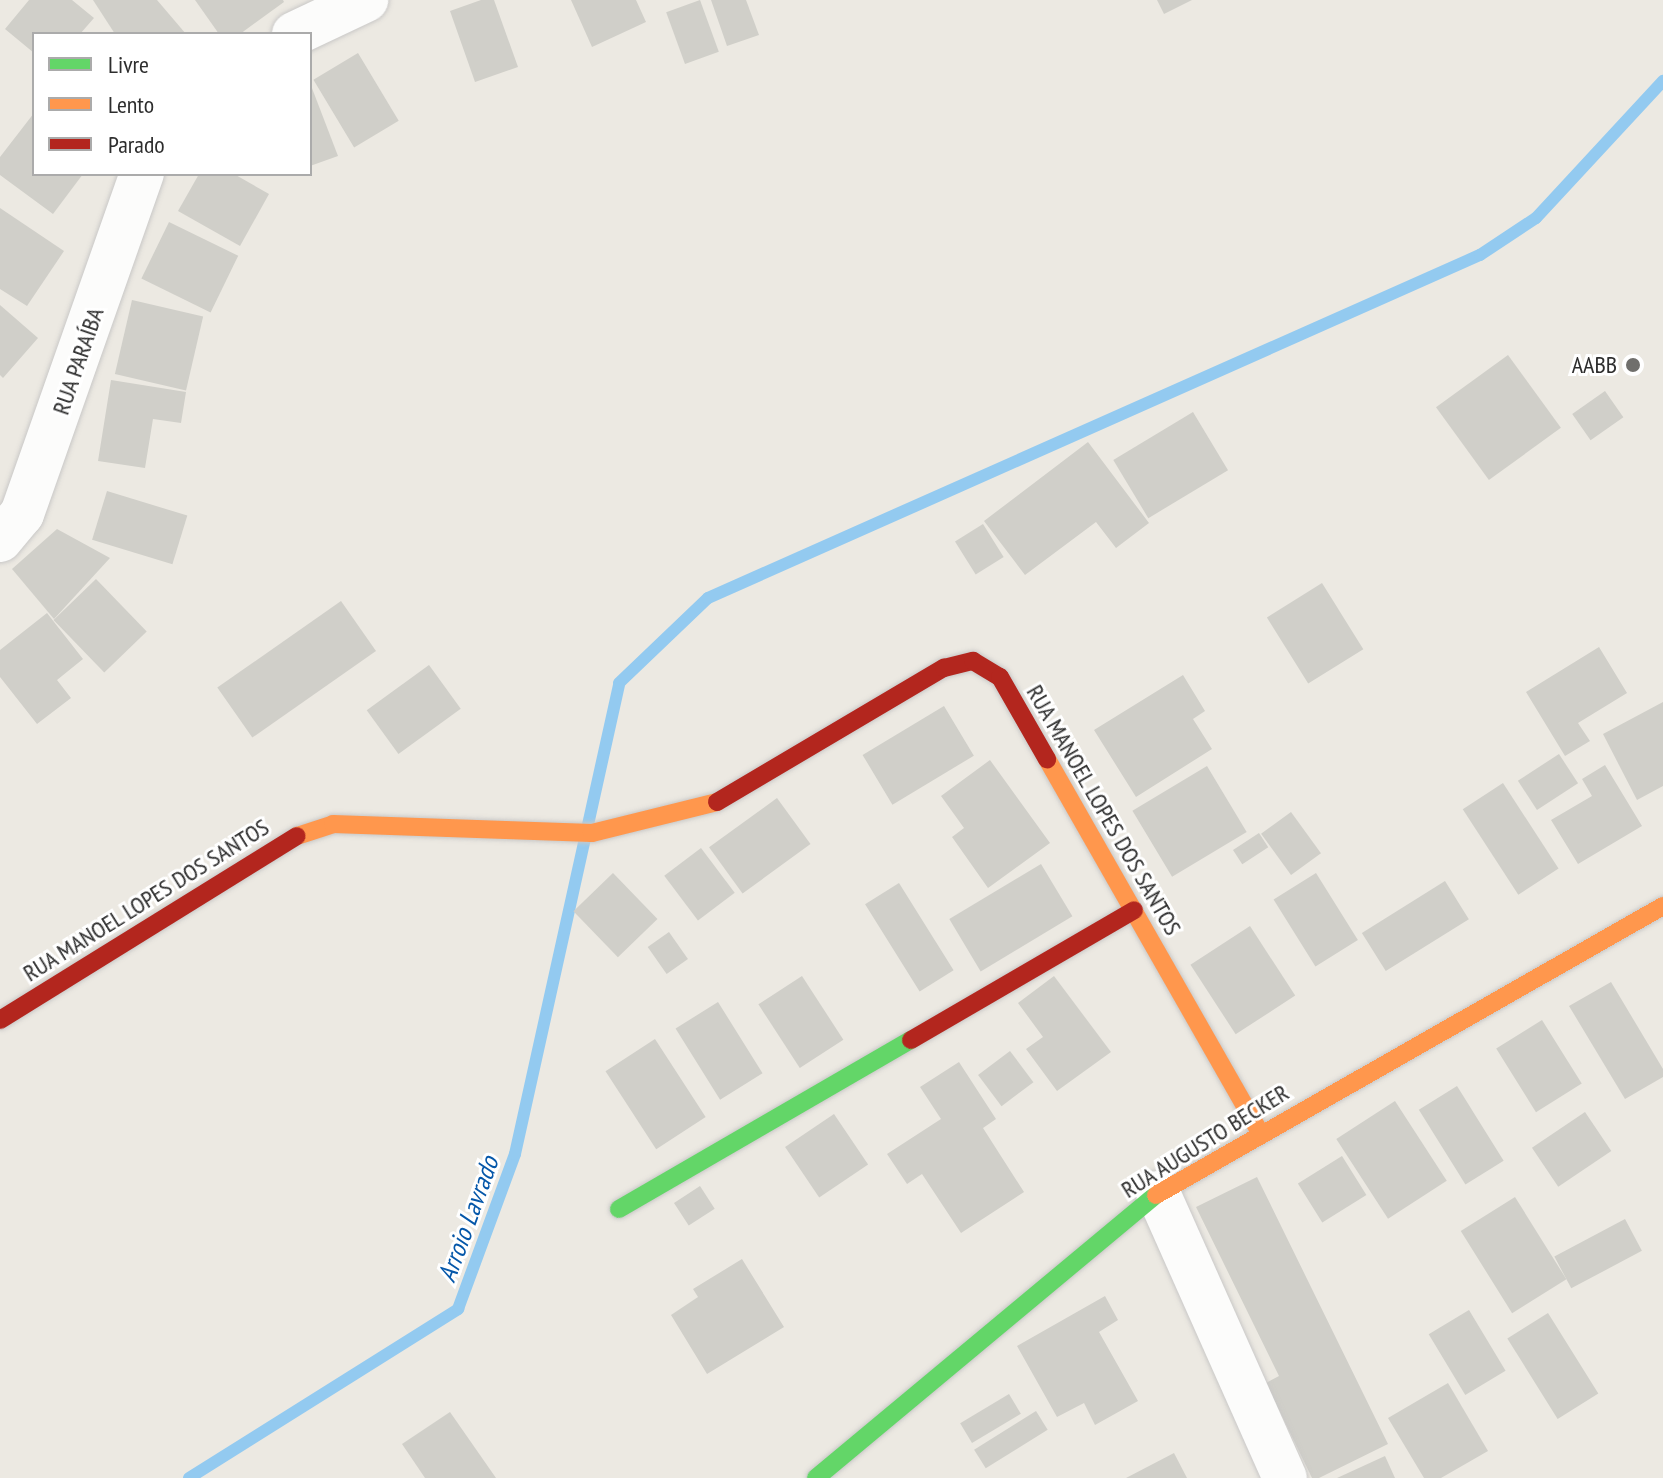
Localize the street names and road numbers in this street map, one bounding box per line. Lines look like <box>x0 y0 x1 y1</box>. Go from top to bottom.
street label: RUA PARAÍBA <box>46 303 110 419</box>
street label: RUA MANOEL LOPES DOS SANTOS <box>1020 679 1188 941</box>
street label: RUA MANOEL LOPES DOS SANTOS <box>17 812 275 988</box>
street label: RUA AUGUSTO BECKER <box>1115 1078 1295 1204</box>

